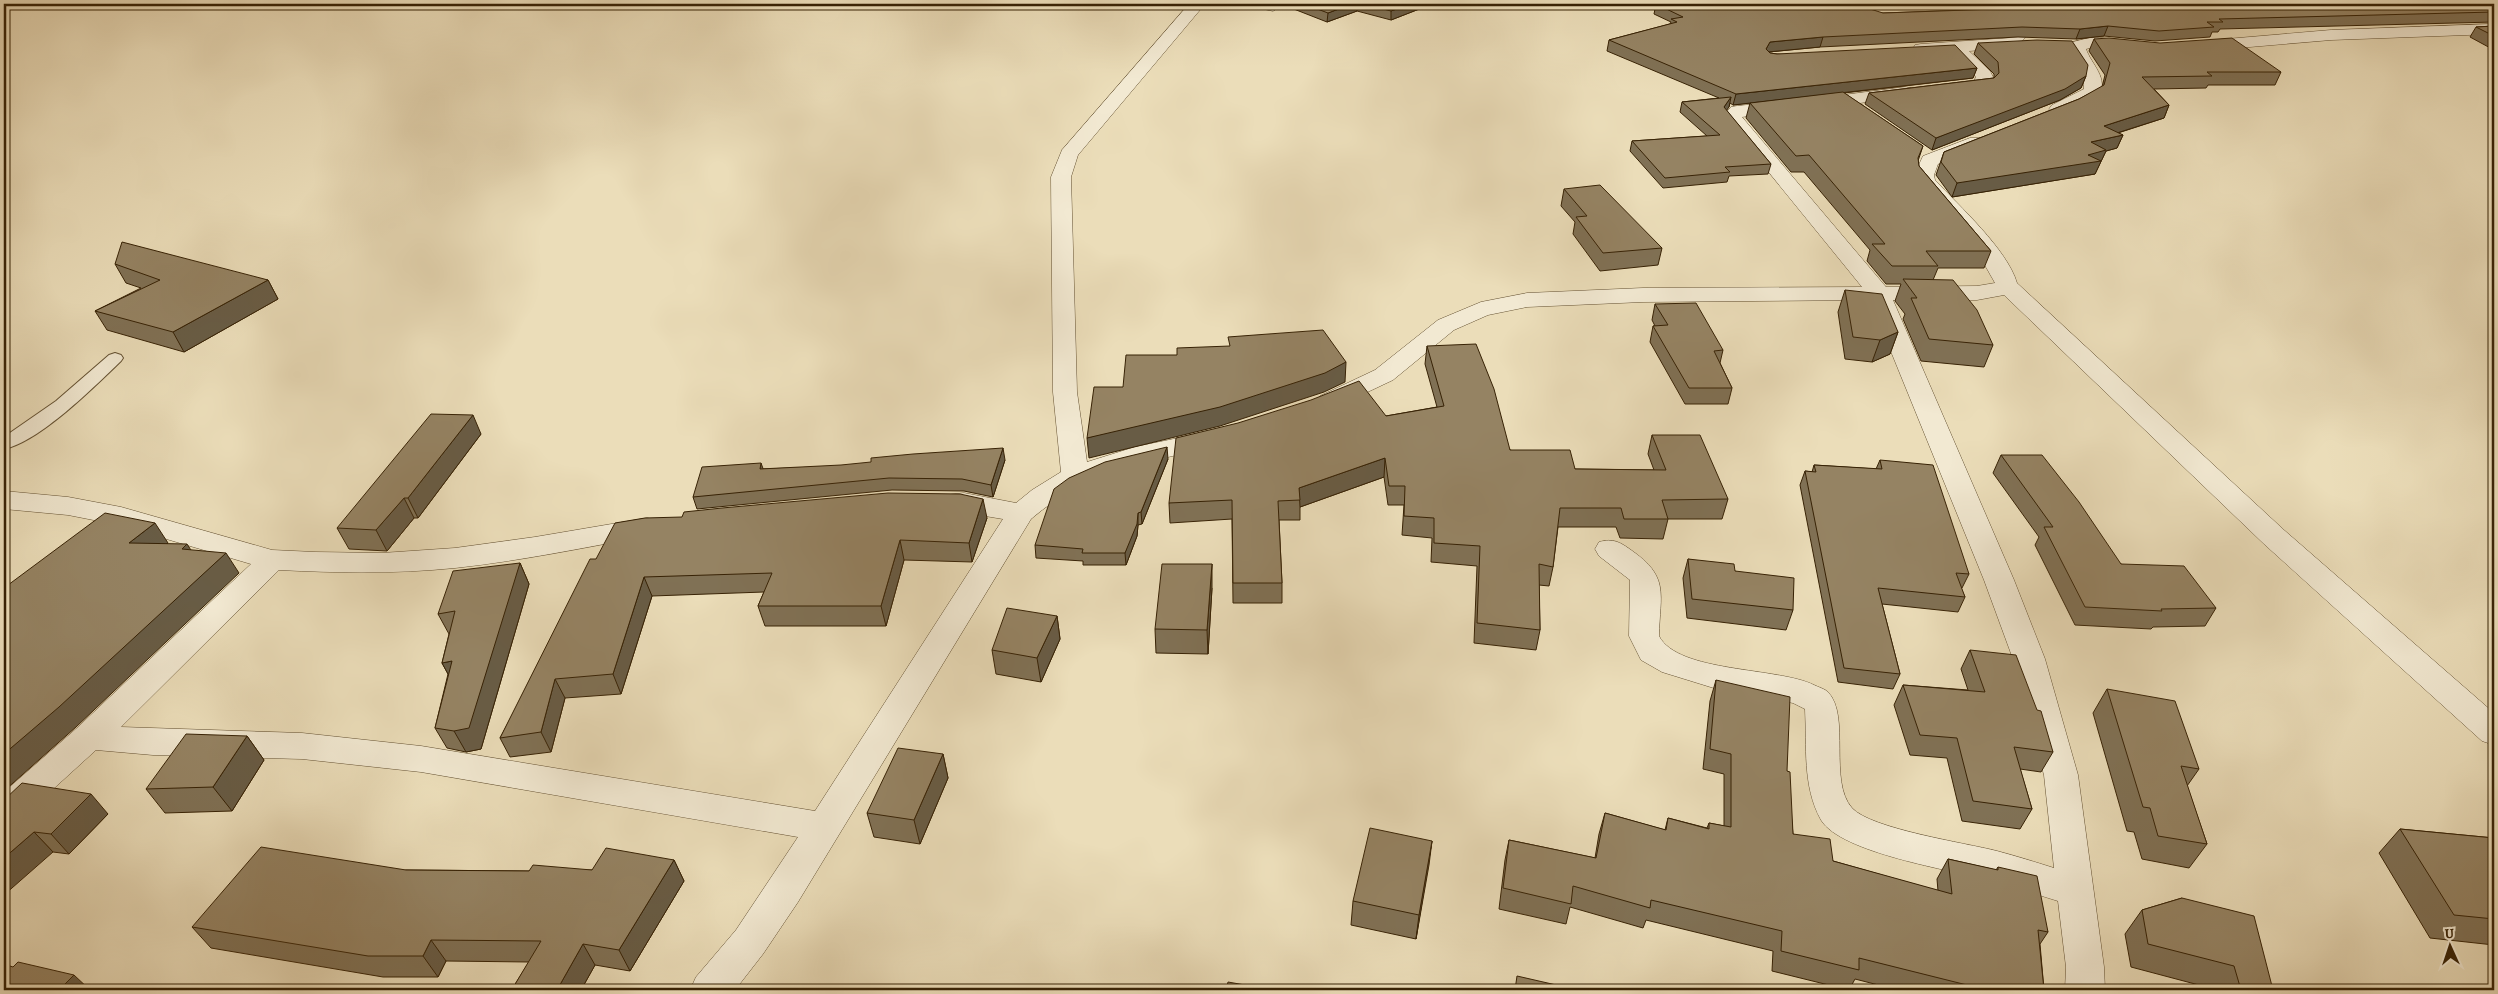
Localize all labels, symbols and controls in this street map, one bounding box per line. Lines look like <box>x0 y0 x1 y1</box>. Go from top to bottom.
north arrow <box>2426 922 2476 972</box>
text: U <box>2444 924 2454 943</box>

